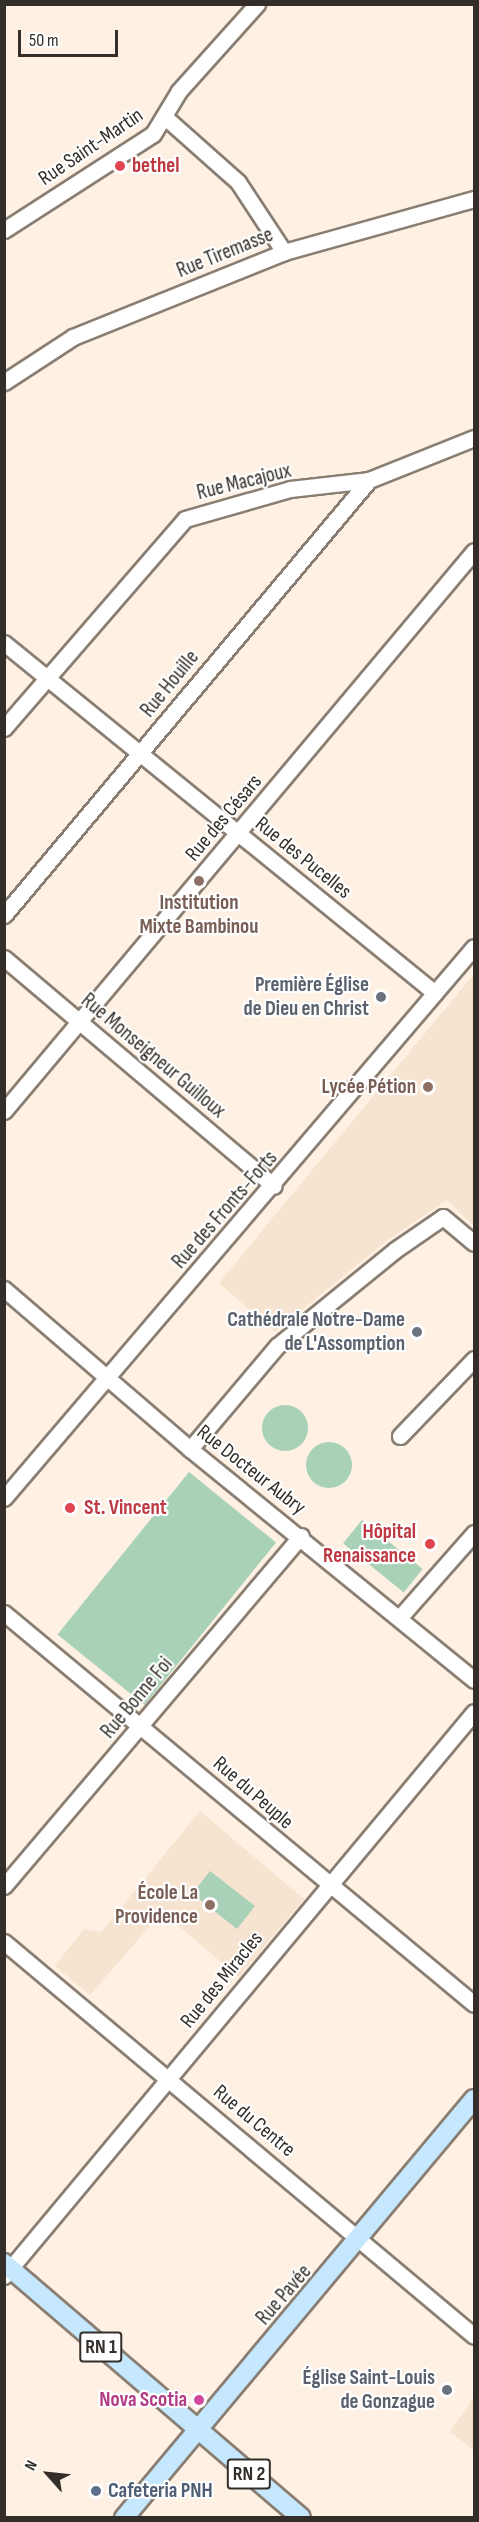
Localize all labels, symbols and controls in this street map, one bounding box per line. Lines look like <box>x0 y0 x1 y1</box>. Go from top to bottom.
scale bar <box>21 18 122 56</box>
text: 50 m <box>29 30 59 51</box>
street label: Rue Saint-Martin <box>34 103 148 191</box>
place label: bethel <box>132 153 180 179</box>
marker: bethel <box>113 159 127 173</box>
street label: Rue Tiremasse <box>173 222 277 284</box>
street label: Rue Macajoux <box>194 458 294 506</box>
street label: Rue Houille <box>135 646 205 722</box>
street label: Rue des Césars <box>180 769 268 867</box>
street label: Rue des Pucelles <box>250 812 356 904</box>
marker: Institution Mixte Bambinou <box>192 874 206 888</box>
place label: Institution Mixte Bambinou <box>140 890 258 940</box>
place label: Première Église de Dieu en Christ <box>244 972 369 1022</box>
street label: Rue Monseigneur Guilloux <box>76 988 230 1124</box>
marker: Première Église de Dieu en Christ <box>374 990 388 1004</box>
place label: Lycée Pétion <box>322 1074 416 1100</box>
marker: Lycée Pétion <box>421 1080 435 1094</box>
street label: Rue des Fronts-Forts <box>167 1146 283 1274</box>
place label: Cathédrale Notre-Dame de L'Assomption <box>227 1307 405 1357</box>
marker: Cathédrale Notre-Dame de L'Assomption <box>410 1325 424 1339</box>
street label: Rue Docteur Aubry <box>192 1420 310 1520</box>
place label: St. Vincent <box>84 1495 167 1521</box>
marker: St. Vincent <box>61 1499 79 1517</box>
place label: Hôpital Renaissance <box>323 1519 416 1569</box>
marker: Hôpital Renaissance <box>421 1535 439 1553</box>
street label: Rue Bonne Foi <box>96 1652 178 1744</box>
street label: Rue du Peuple <box>208 1751 298 1835</box>
place label: École La Providence <box>115 1880 198 1930</box>
marker: École La Providence <box>203 1898 217 1912</box>
street label: Rue des Miracles <box>175 1927 269 2033</box>
street label: Rue du Centre <box>208 2079 300 2163</box>
street label: Rue Pavée <box>251 2260 317 2330</box>
road number: RN 1 <box>78 2330 124 2364</box>
place label: Église Saint-Louis de Gonzague <box>302 2365 435 2415</box>
marker: Église Saint-Louis de Gonzague <box>440 2383 454 2397</box>
place label: Nova Scotia <box>99 2387 187 2413</box>
marker: Nova Scotia <box>192 2393 206 2407</box>
north arrow <box>18 2444 78 2504</box>
text: N <box>21 2457 42 2474</box>
road number: RN 2 <box>226 2457 272 2491</box>
place label: Cafeteria PNH <box>108 2478 213 2504</box>
marker: Cafeteria PNH <box>89 2484 103 2498</box>

